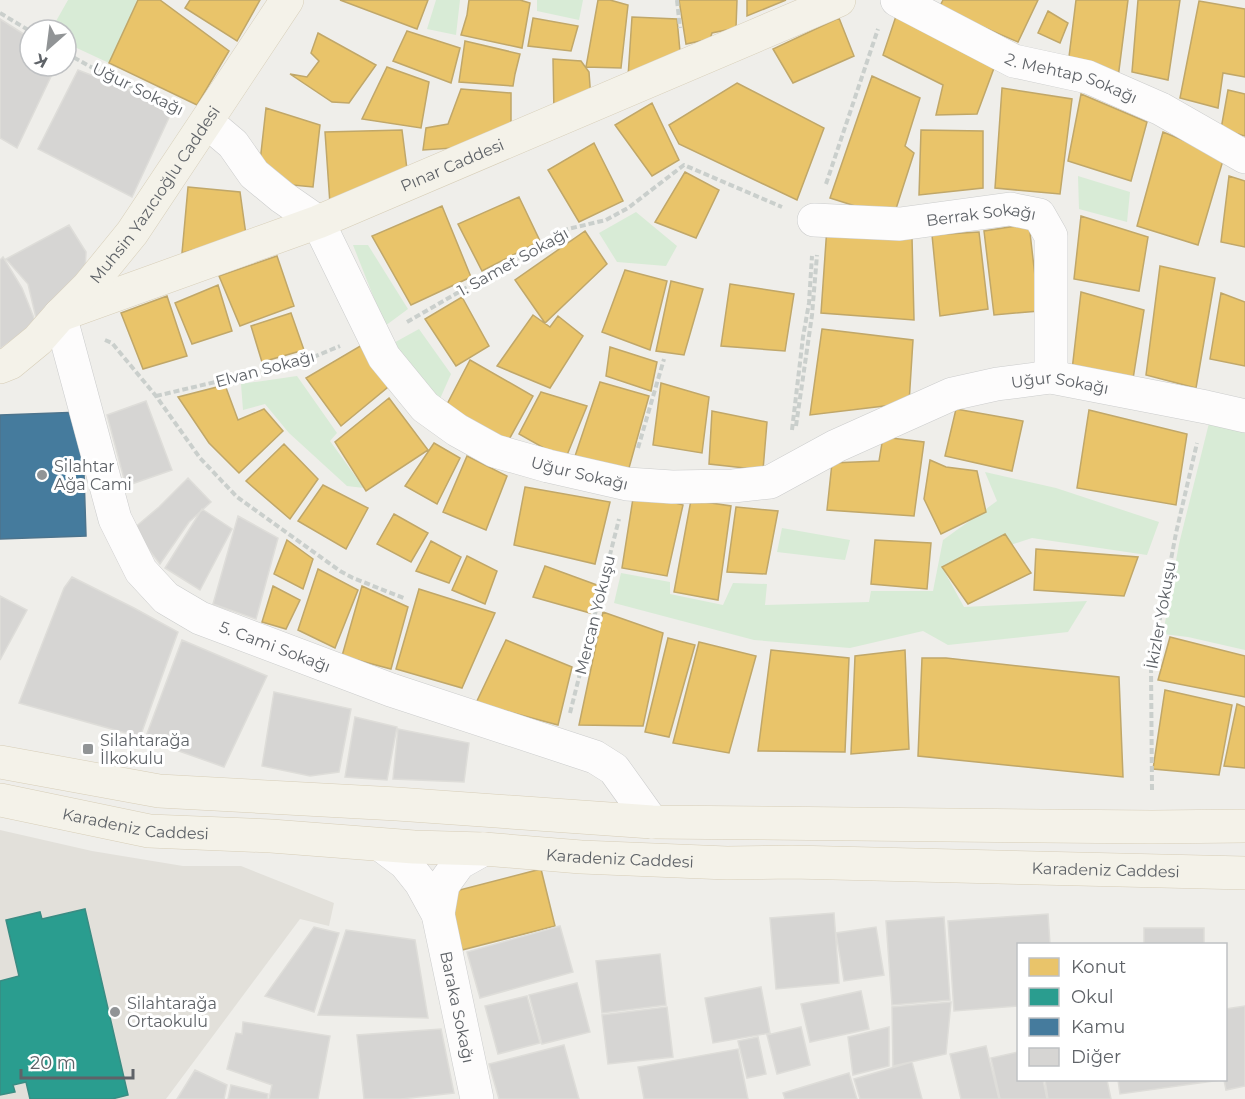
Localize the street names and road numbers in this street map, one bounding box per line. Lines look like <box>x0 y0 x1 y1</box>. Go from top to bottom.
street label: 2. Mehtap Sokağı <box>1002 49 1140 107</box>
street label: Uğur Sokağı <box>89 59 187 119</box>
street label: Muhsin Yazıcıoğlu Caddesi <box>85 102 223 287</box>
street label: Pınar Caddesi <box>398 134 507 195</box>
street label: Berrak Sokağı <box>925 199 1038 230</box>
street label: 1. Samet Sokağı <box>454 224 572 300</box>
street label: Elvan Sokağı <box>213 347 317 391</box>
street label: Uğur Sokağı <box>1010 368 1111 397</box>
street label: Uğur Sokağı <box>529 452 630 493</box>
street label: Mercan Yokuşu <box>571 553 619 677</box>
street label: İkizler Yokuşu <box>1142 559 1180 671</box>
street label: 5. Cami Sokağı <box>217 617 333 676</box>
street label: Karadeniz Caddesi <box>61 804 209 843</box>
street label: Karadeniz Caddesi <box>545 845 694 871</box>
street label: Karadeniz Caddesi <box>1031 858 1180 881</box>
street label: Baraka Sokağı <box>437 949 479 1065</box>

